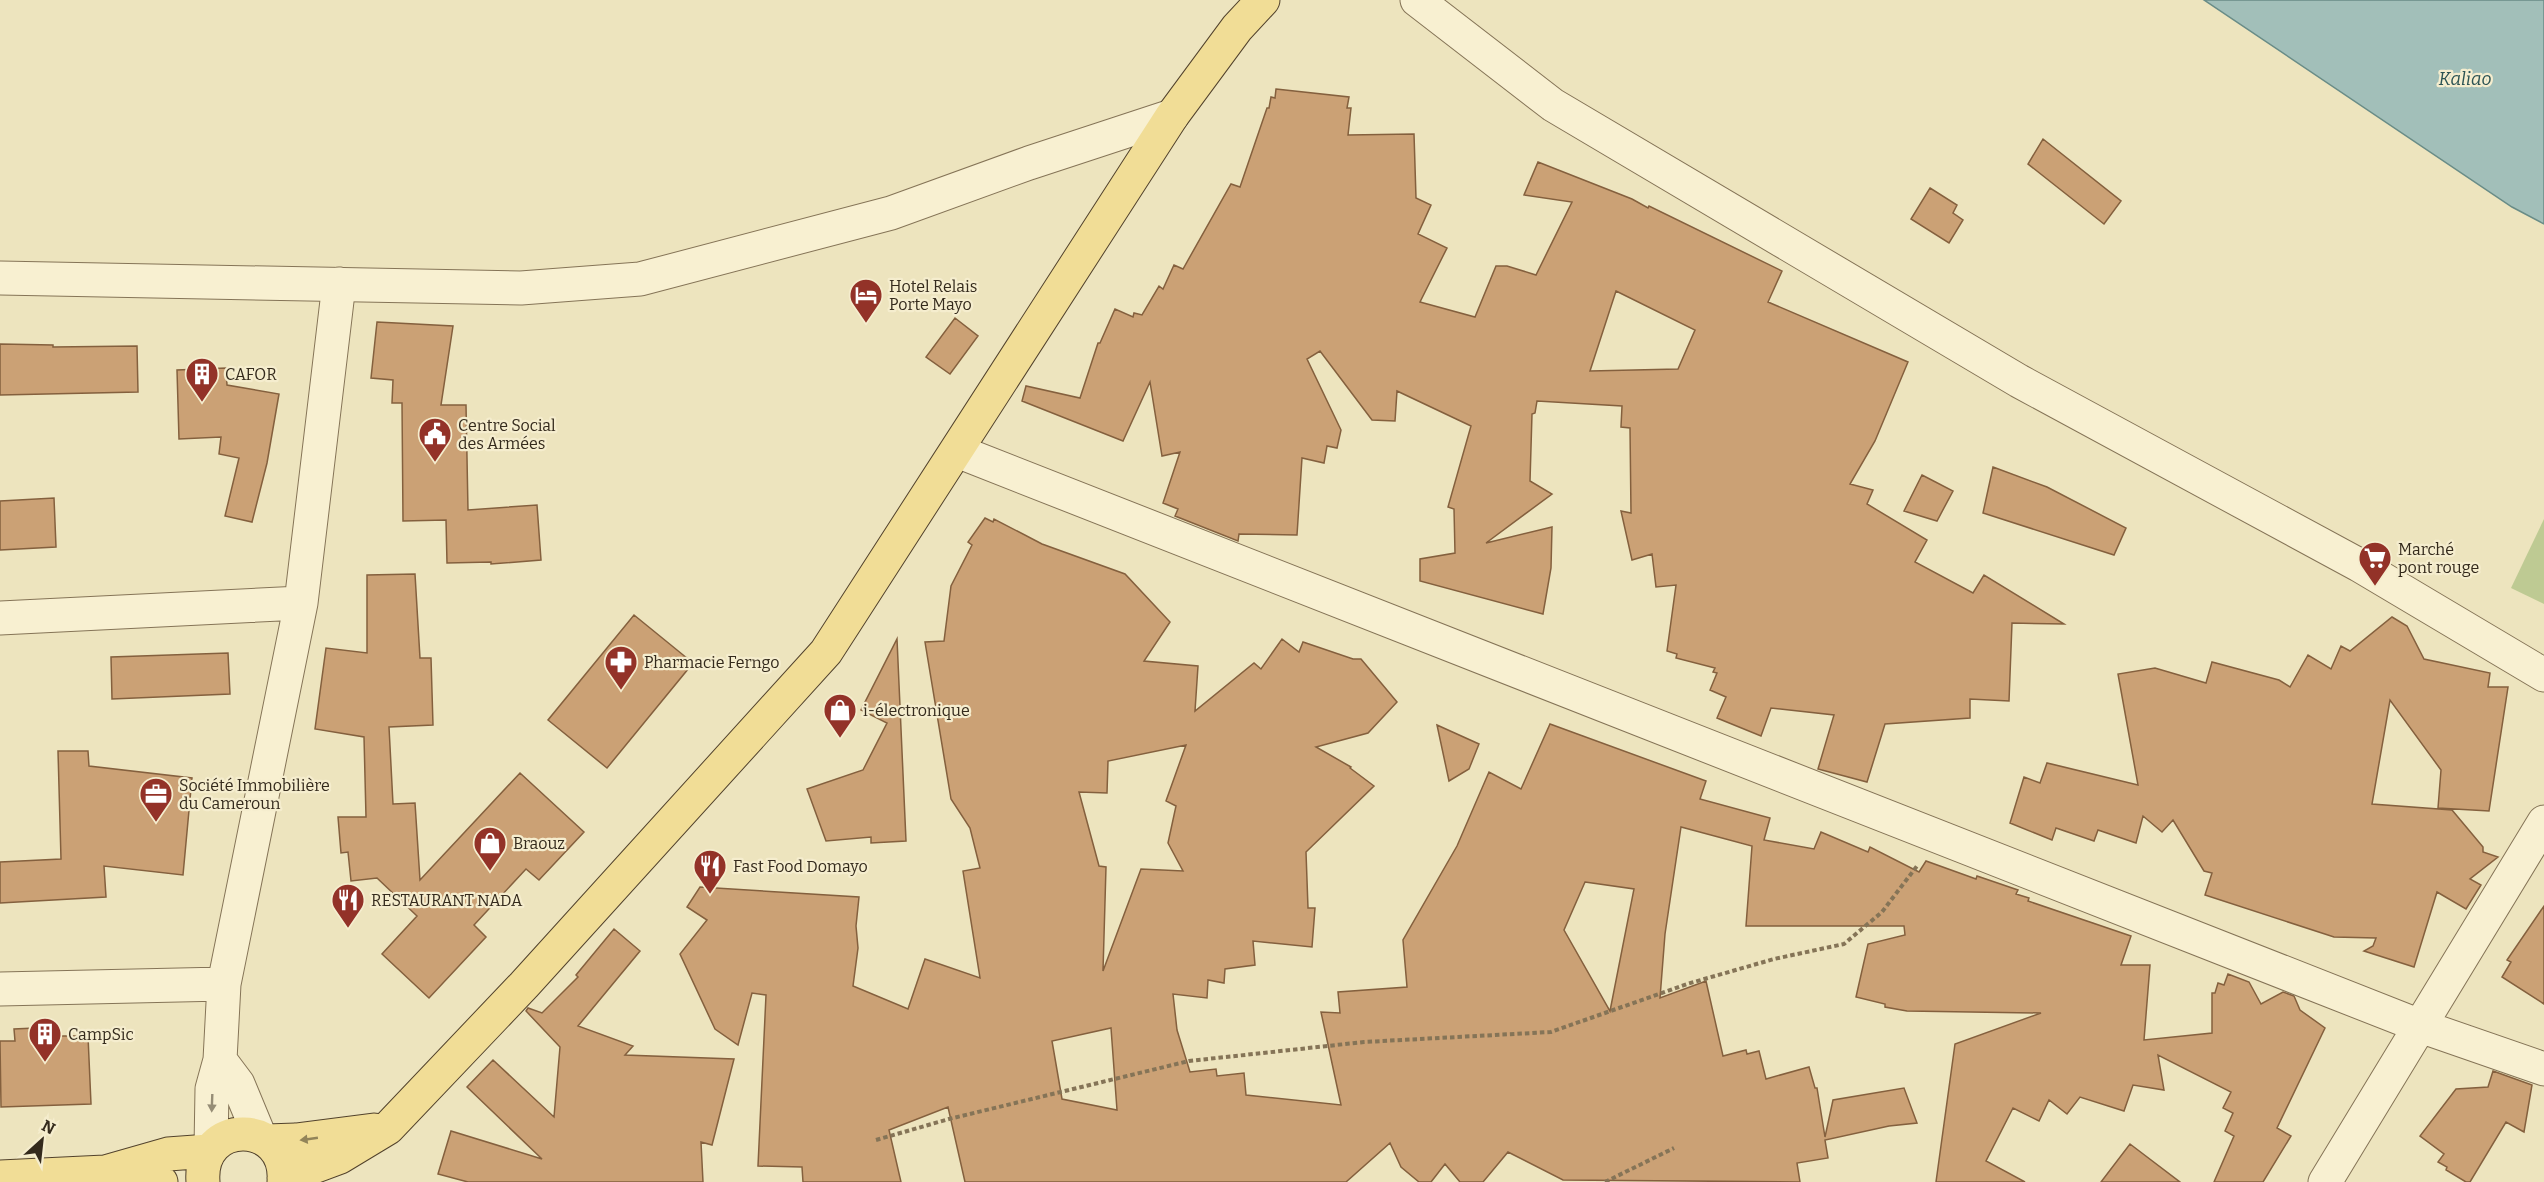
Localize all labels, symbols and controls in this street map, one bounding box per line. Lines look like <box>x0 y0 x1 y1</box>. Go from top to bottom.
water label: Kaliao <box>2438 68 2492 90</box>
hotel icon: Hotel Relais Porte Mayo <box>848 277 884 324</box>
place label: Hotel Relais Porte Mayo <box>889 277 977 314</box>
building icon: CAFOR <box>184 356 220 403</box>
place label: CAFOR <box>225 365 277 384</box>
public building icon: Centre Social des Armées <box>417 416 453 463</box>
place label: Centre Social des Armées <box>458 416 556 453</box>
supermarket icon: Marché pont rouge <box>2357 540 2393 587</box>
place label: Marché pont rouge <box>2398 540 2479 577</box>
pharmacy icon: Pharmacie Ferngo <box>603 644 639 691</box>
place label: Pharmacie Ferngo <box>644 653 780 672</box>
shop icon: i-électronique <box>822 692 858 739</box>
place label: i-électronique <box>863 701 970 720</box>
office icon: Société Immobilière du Cameroun <box>138 776 174 823</box>
place label: Société Immobilière du Cameroun <box>179 776 330 813</box>
shop icon: Braouz <box>472 825 508 872</box>
place label: Braouz <box>513 834 565 853</box>
restaurant icon: Fast Food Domayo <box>692 848 728 895</box>
place label: Fast Food Domayo <box>733 857 868 876</box>
restaurant icon: RESTAURANT NADA <box>330 882 366 929</box>
place label: RESTAURANT NADA <box>371 891 523 910</box>
building icon: CampSic <box>27 1016 63 1063</box>
place label: CampSic <box>68 1025 134 1044</box>
one-way arrow <box>207 1094 216 1113</box>
north arrow <box>12 1110 72 1170</box>
text: N <box>39 1116 58 1138</box>
one-way arrow <box>299 1134 318 1143</box>

